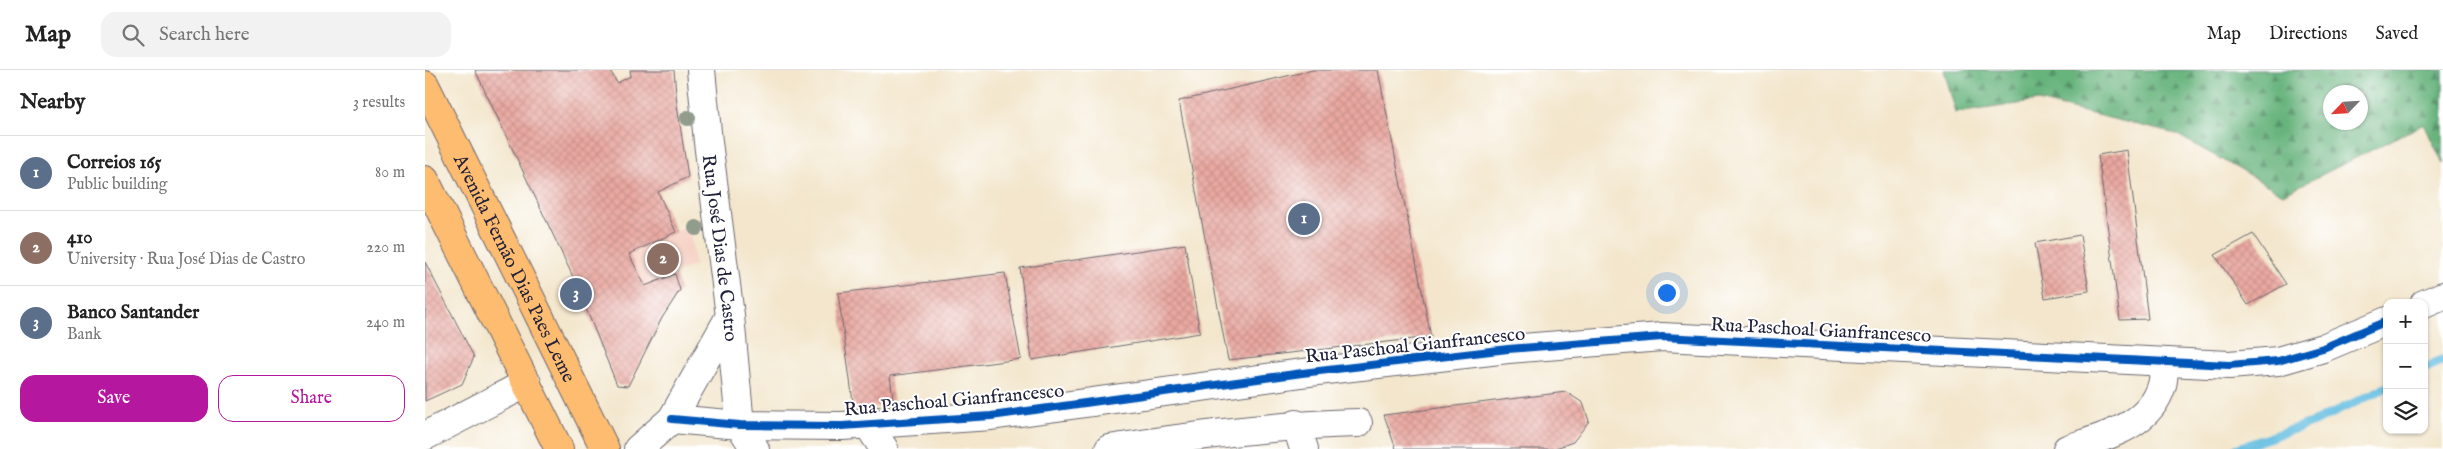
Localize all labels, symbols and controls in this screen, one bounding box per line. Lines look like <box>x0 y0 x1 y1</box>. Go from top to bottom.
search box <box>101 12 451 57</box>
text: Map <box>25 19 71 50</box>
icon: search <box>119 21 147 49</box>
text: Search here <box>159 23 250 47</box>
text: Map <box>2207 23 2241 46</box>
text: Directions <box>2269 23 2347 46</box>
text: Saved <box>2375 23 2418 46</box>
north arrow <box>2323 85 2368 130</box>
text: Nearby <box>20 89 85 116</box>
text: 3 results <box>353 93 405 113</box>
street label: Avenida Fernão Dias Paes Leme <box>447 150 580 387</box>
text: Correios 165 <box>67 151 161 175</box>
street label: Rua José Dias de Castro <box>696 153 742 343</box>
text: 1 <box>33 163 39 183</box>
text: 80 m <box>375 163 405 183</box>
text: Public building <box>67 175 167 195</box>
pin: 1 <box>1288 200 1320 238</box>
text: 410 <box>67 226 93 250</box>
text: 2 <box>32 238 40 258</box>
text: 220 m <box>366 238 405 258</box>
pin: 2 <box>647 240 679 278</box>
text: University · Rua José Dias de Castro <box>67 250 305 270</box>
pin: 3 <box>560 275 592 313</box>
your location <box>1654 280 1680 306</box>
map controls <box>2383 299 2428 434</box>
button: + <box>2383 299 2428 344</box>
text: Banco Santander <box>67 301 199 325</box>
text: 3 <box>33 313 39 333</box>
text: 240 m <box>366 313 405 333</box>
street label: Rua Paschoal Gianfrancesco <box>1710 313 1932 349</box>
street label: Rua Paschoal Gianfrancesco <box>1304 323 1526 369</box>
text: Bank <box>67 325 102 345</box>
button: − <box>2383 344 2428 389</box>
button: Save <box>20 375 208 422</box>
button: Share <box>218 375 405 422</box>
street label: Rua Paschoal Gianfrancesco <box>843 379 1065 423</box>
button: layers <box>2383 389 2428 434</box>

